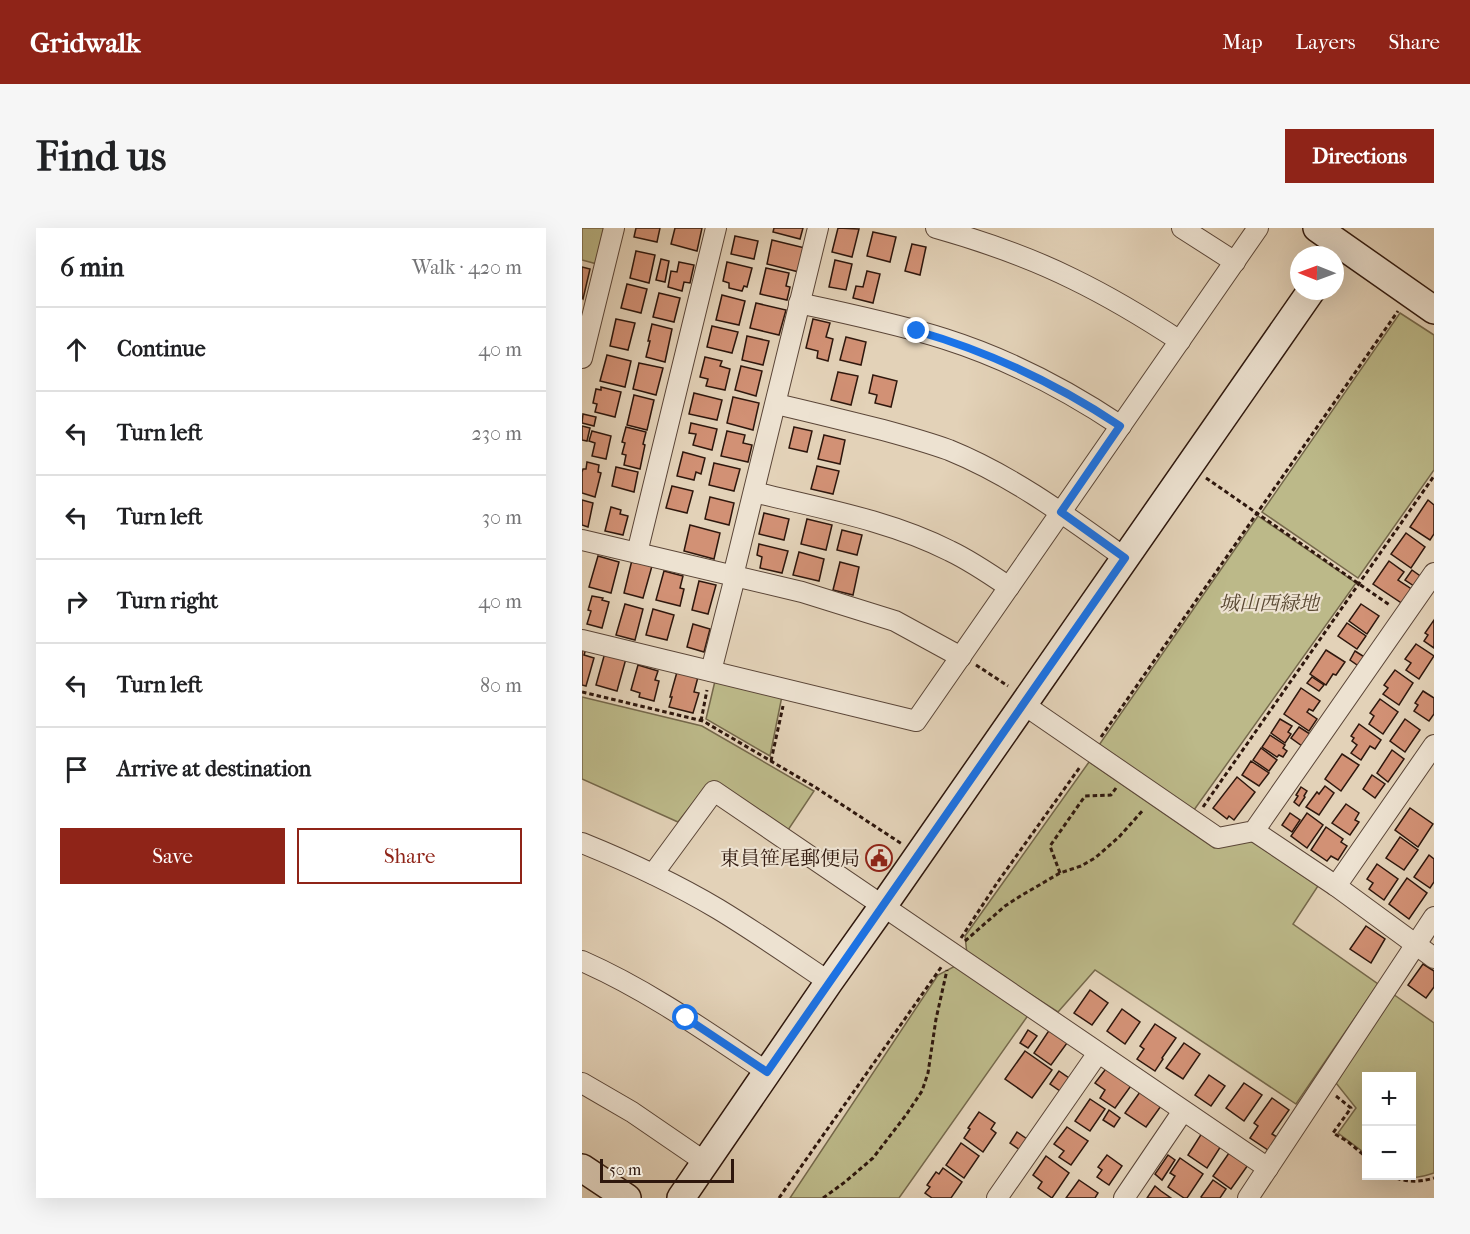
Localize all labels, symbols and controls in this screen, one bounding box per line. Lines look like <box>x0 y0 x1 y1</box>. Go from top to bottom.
text: Gridwalk <box>30 26 141 59</box>
text: Map <box>1222 30 1263 54</box>
text: Layers <box>1296 30 1355 54</box>
text: Share <box>1388 30 1440 54</box>
button: Directions <box>1285 129 1434 183</box>
text: Find us <box>36 132 166 181</box>
north arrow <box>1290 246 1344 300</box>
text: 6 min <box>60 252 124 283</box>
text: Walk · 420 m <box>412 256 522 279</box>
route end <box>903 317 929 343</box>
icon: ahead <box>60 333 93 366</box>
text: Continue <box>117 336 206 362</box>
text: 40 m <box>478 338 522 361</box>
icon: left <box>60 417 93 450</box>
text: Turn left <box>117 420 203 446</box>
text: 230 m <box>472 422 522 445</box>
icon: left <box>60 501 93 534</box>
text: Turn left <box>117 504 203 530</box>
text: 30 m <box>482 506 522 529</box>
icon: right <box>60 585 93 618</box>
text: Turn right <box>117 588 218 614</box>
text: 40 m <box>478 590 522 613</box>
park label: 城山西緑地 <box>1219 592 1321 615</box>
icon: left <box>60 669 93 702</box>
text: Turn left <box>117 672 203 698</box>
text: 80 m <box>480 674 522 697</box>
icon: arrive <box>60 753 93 786</box>
text: Arrive at destination <box>117 756 311 782</box>
button: Save <box>60 828 285 884</box>
button: Share <box>297 828 522 884</box>
public building icon: 東員笹尾郵便局 <box>864 843 894 873</box>
place label: 東員笹尾郵便局 <box>720 847 860 870</box>
route start <box>672 1004 698 1030</box>
map controls <box>1362 1072 1416 1180</box>
button: + <box>1362 1072 1416 1126</box>
button: − <box>1362 1126 1416 1180</box>
scale bar <box>600 1156 734 1184</box>
text: 50 m <box>609 1160 641 1179</box>

